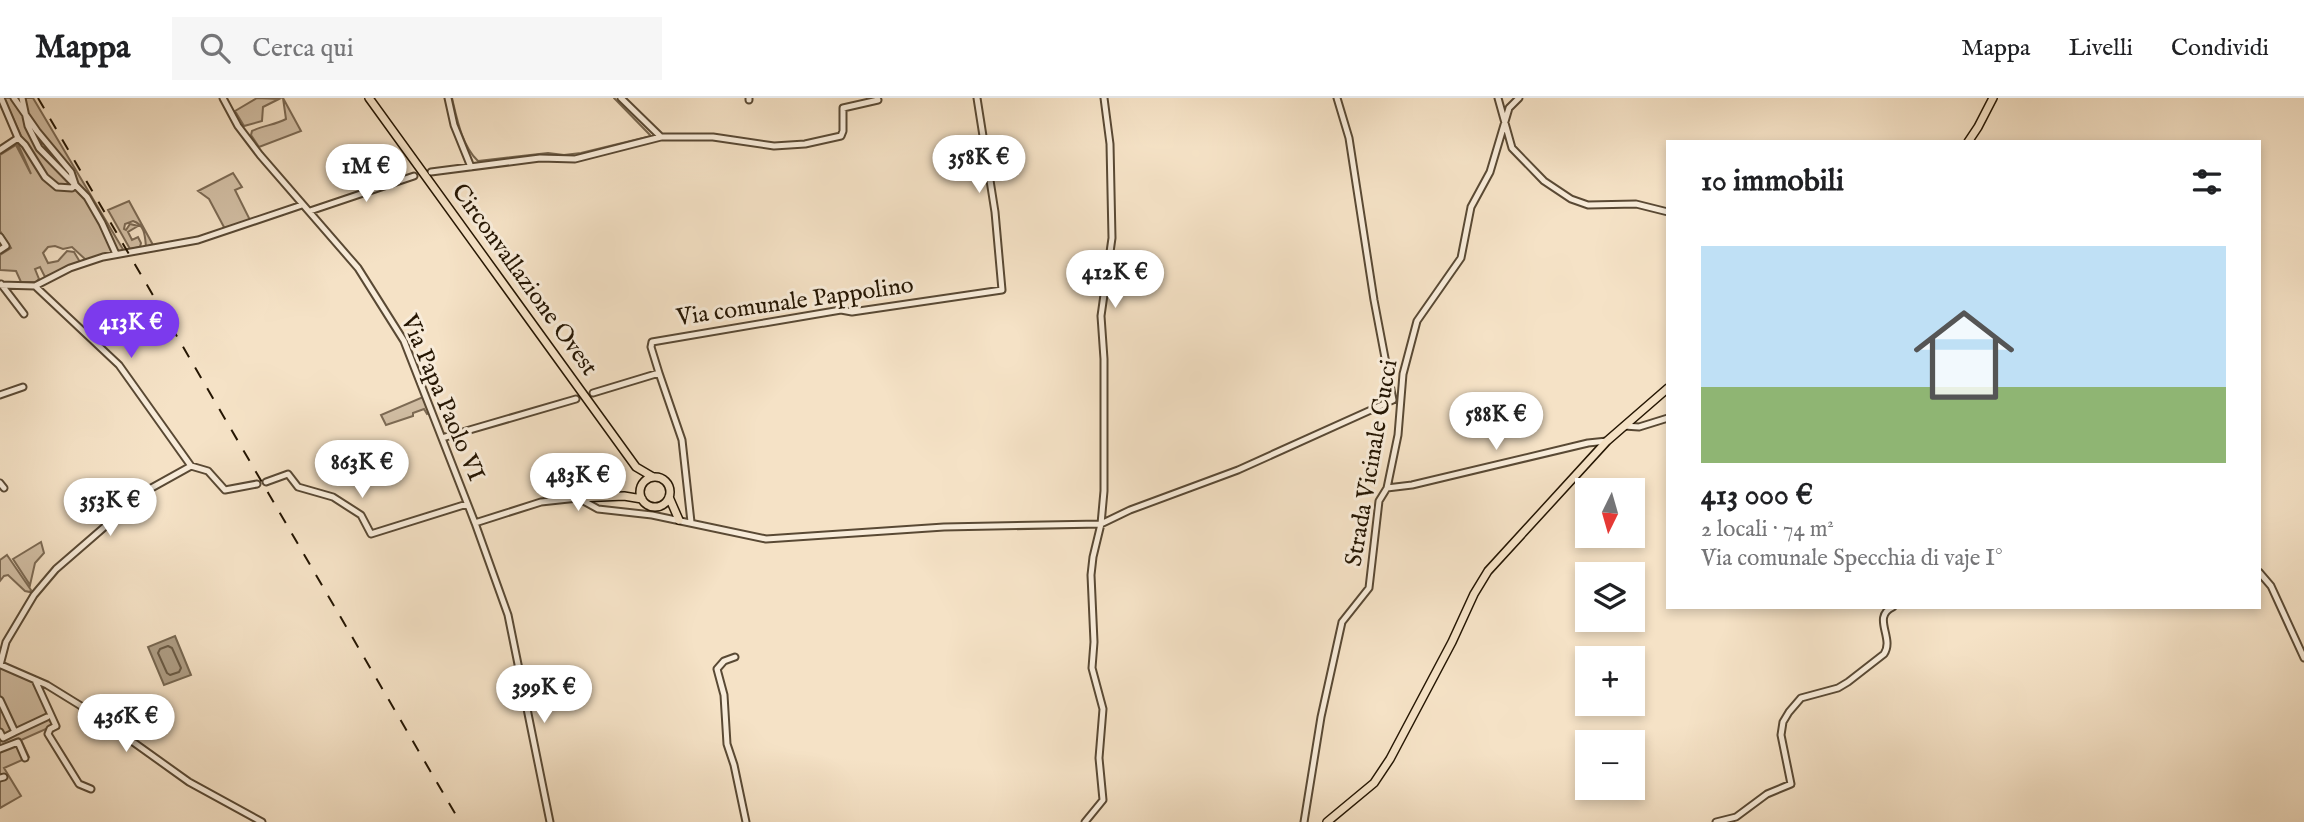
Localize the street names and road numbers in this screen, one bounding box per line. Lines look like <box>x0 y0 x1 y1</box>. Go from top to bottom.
street label: Circonvallazione Ovest <box>444 178 604 382</box>
street label: Via comunale Pappolino <box>673 270 916 334</box>
street label: Via Papa Paolo VI <box>393 309 491 486</box>
street label: Strada Vicinale Cucci <box>1339 357 1405 569</box>

